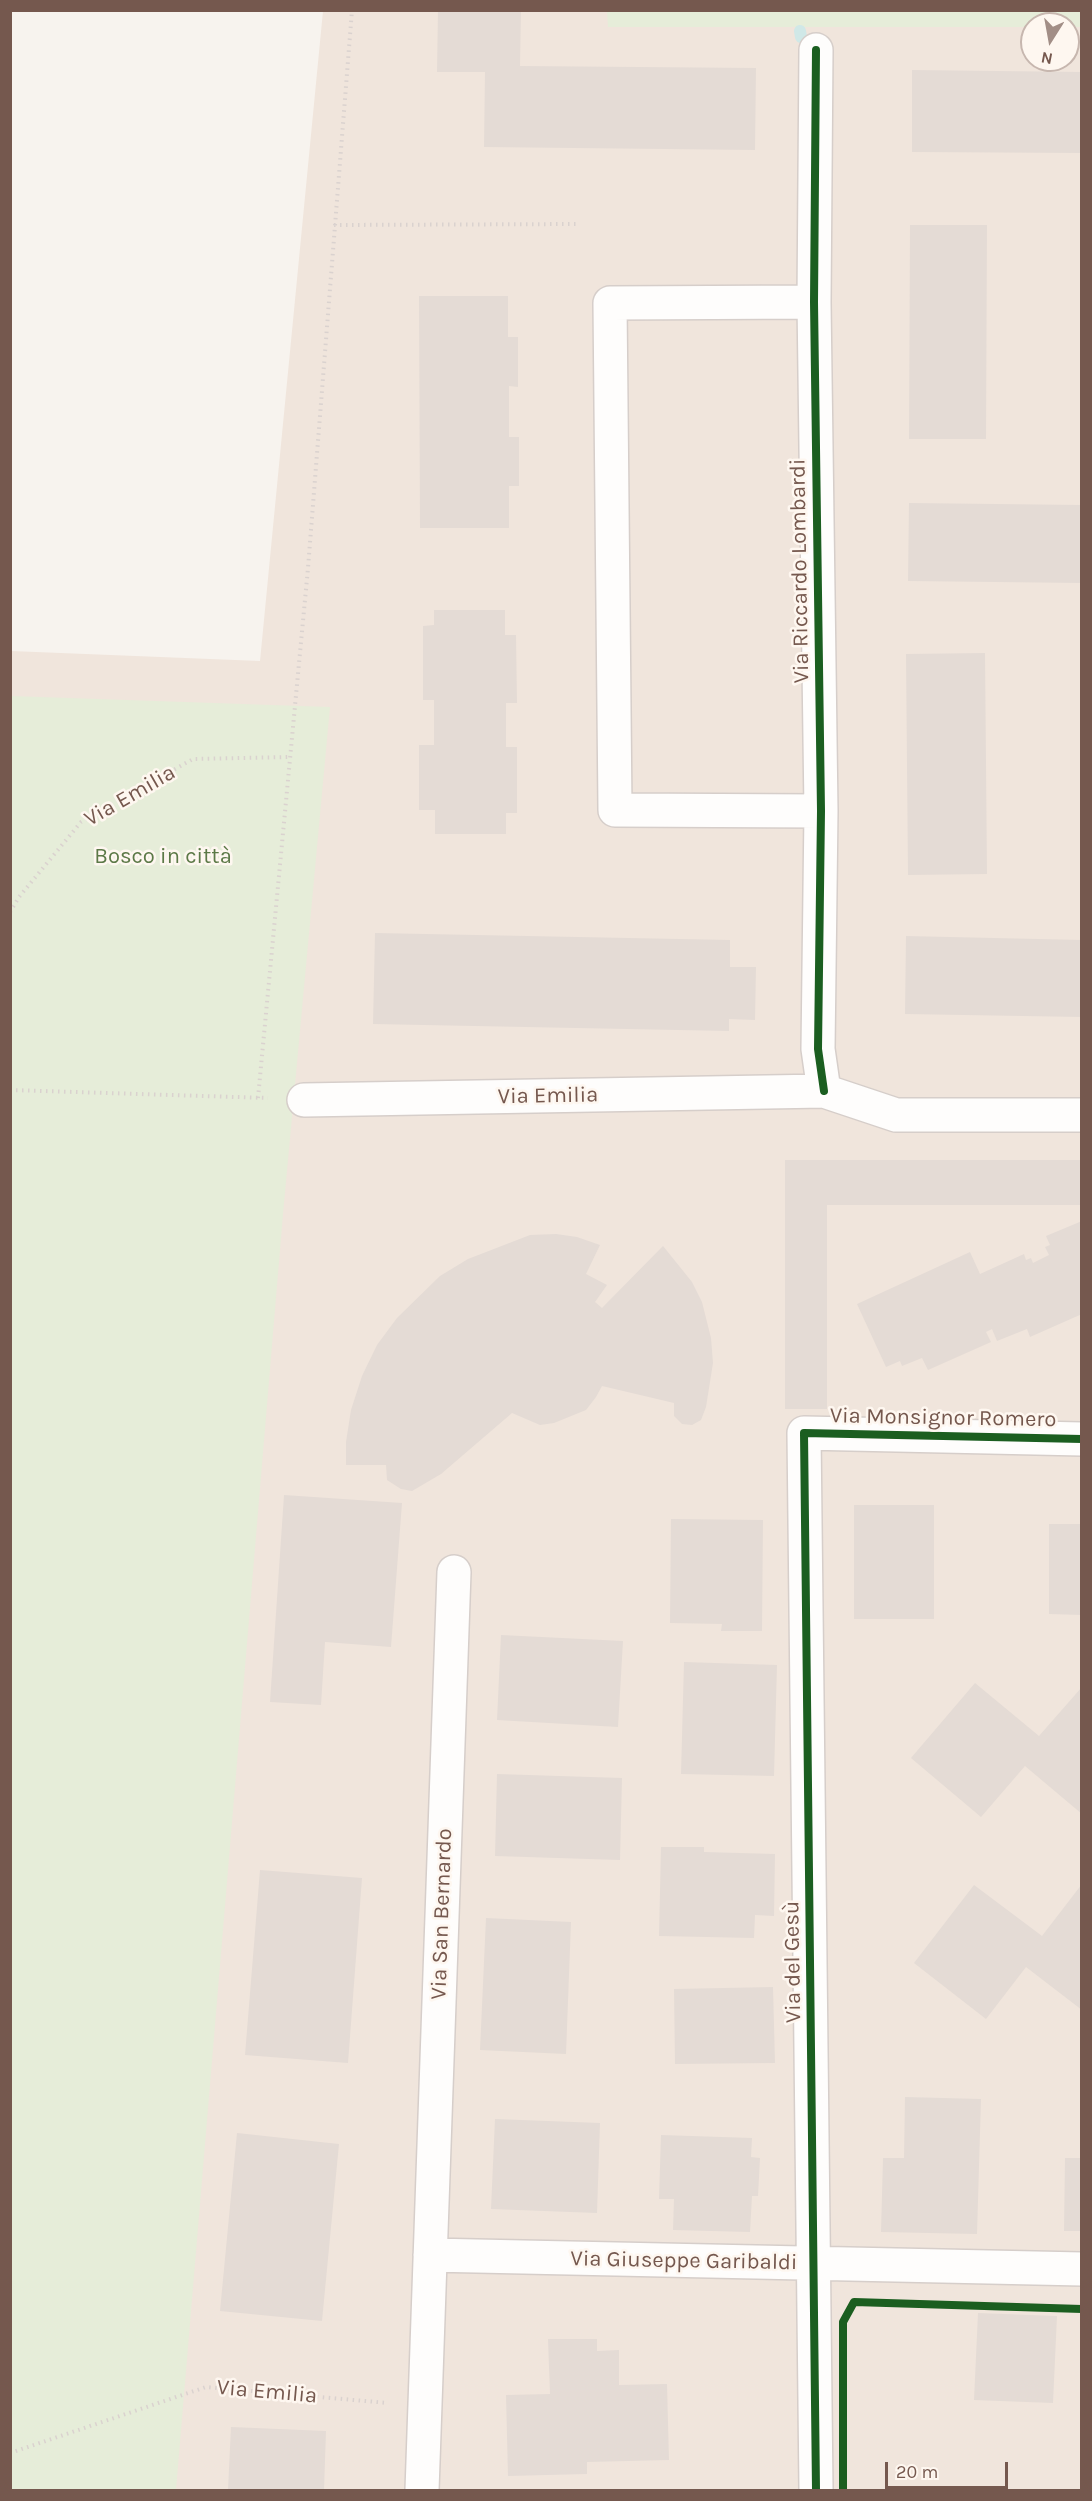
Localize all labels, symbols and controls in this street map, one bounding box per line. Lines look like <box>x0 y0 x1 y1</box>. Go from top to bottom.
north arrow <box>1020 12 1080 72</box>
text: N <box>1039 48 1054 69</box>
street label: Via Riccardo Lombardi <box>785 458 815 684</box>
street label: Via Emilia <box>80 759 180 833</box>
park label: Bosco in città <box>94 844 232 870</box>
street label: Via Emilia <box>497 1082 599 1110</box>
street label: Via Monsignor Romero <box>830 1403 1056 1433</box>
street label: Via San Bernardo <box>426 1828 458 2000</box>
street label: Via del Gesù <box>779 1901 807 2023</box>
street label: Via Giuseppe Garibaldi <box>570 2246 798 2276</box>
street label: Via Emilia <box>216 2374 318 2410</box>
scale bar <box>888 2450 1011 2488</box>
text: 20 m <box>896 2461 938 2483</box>

